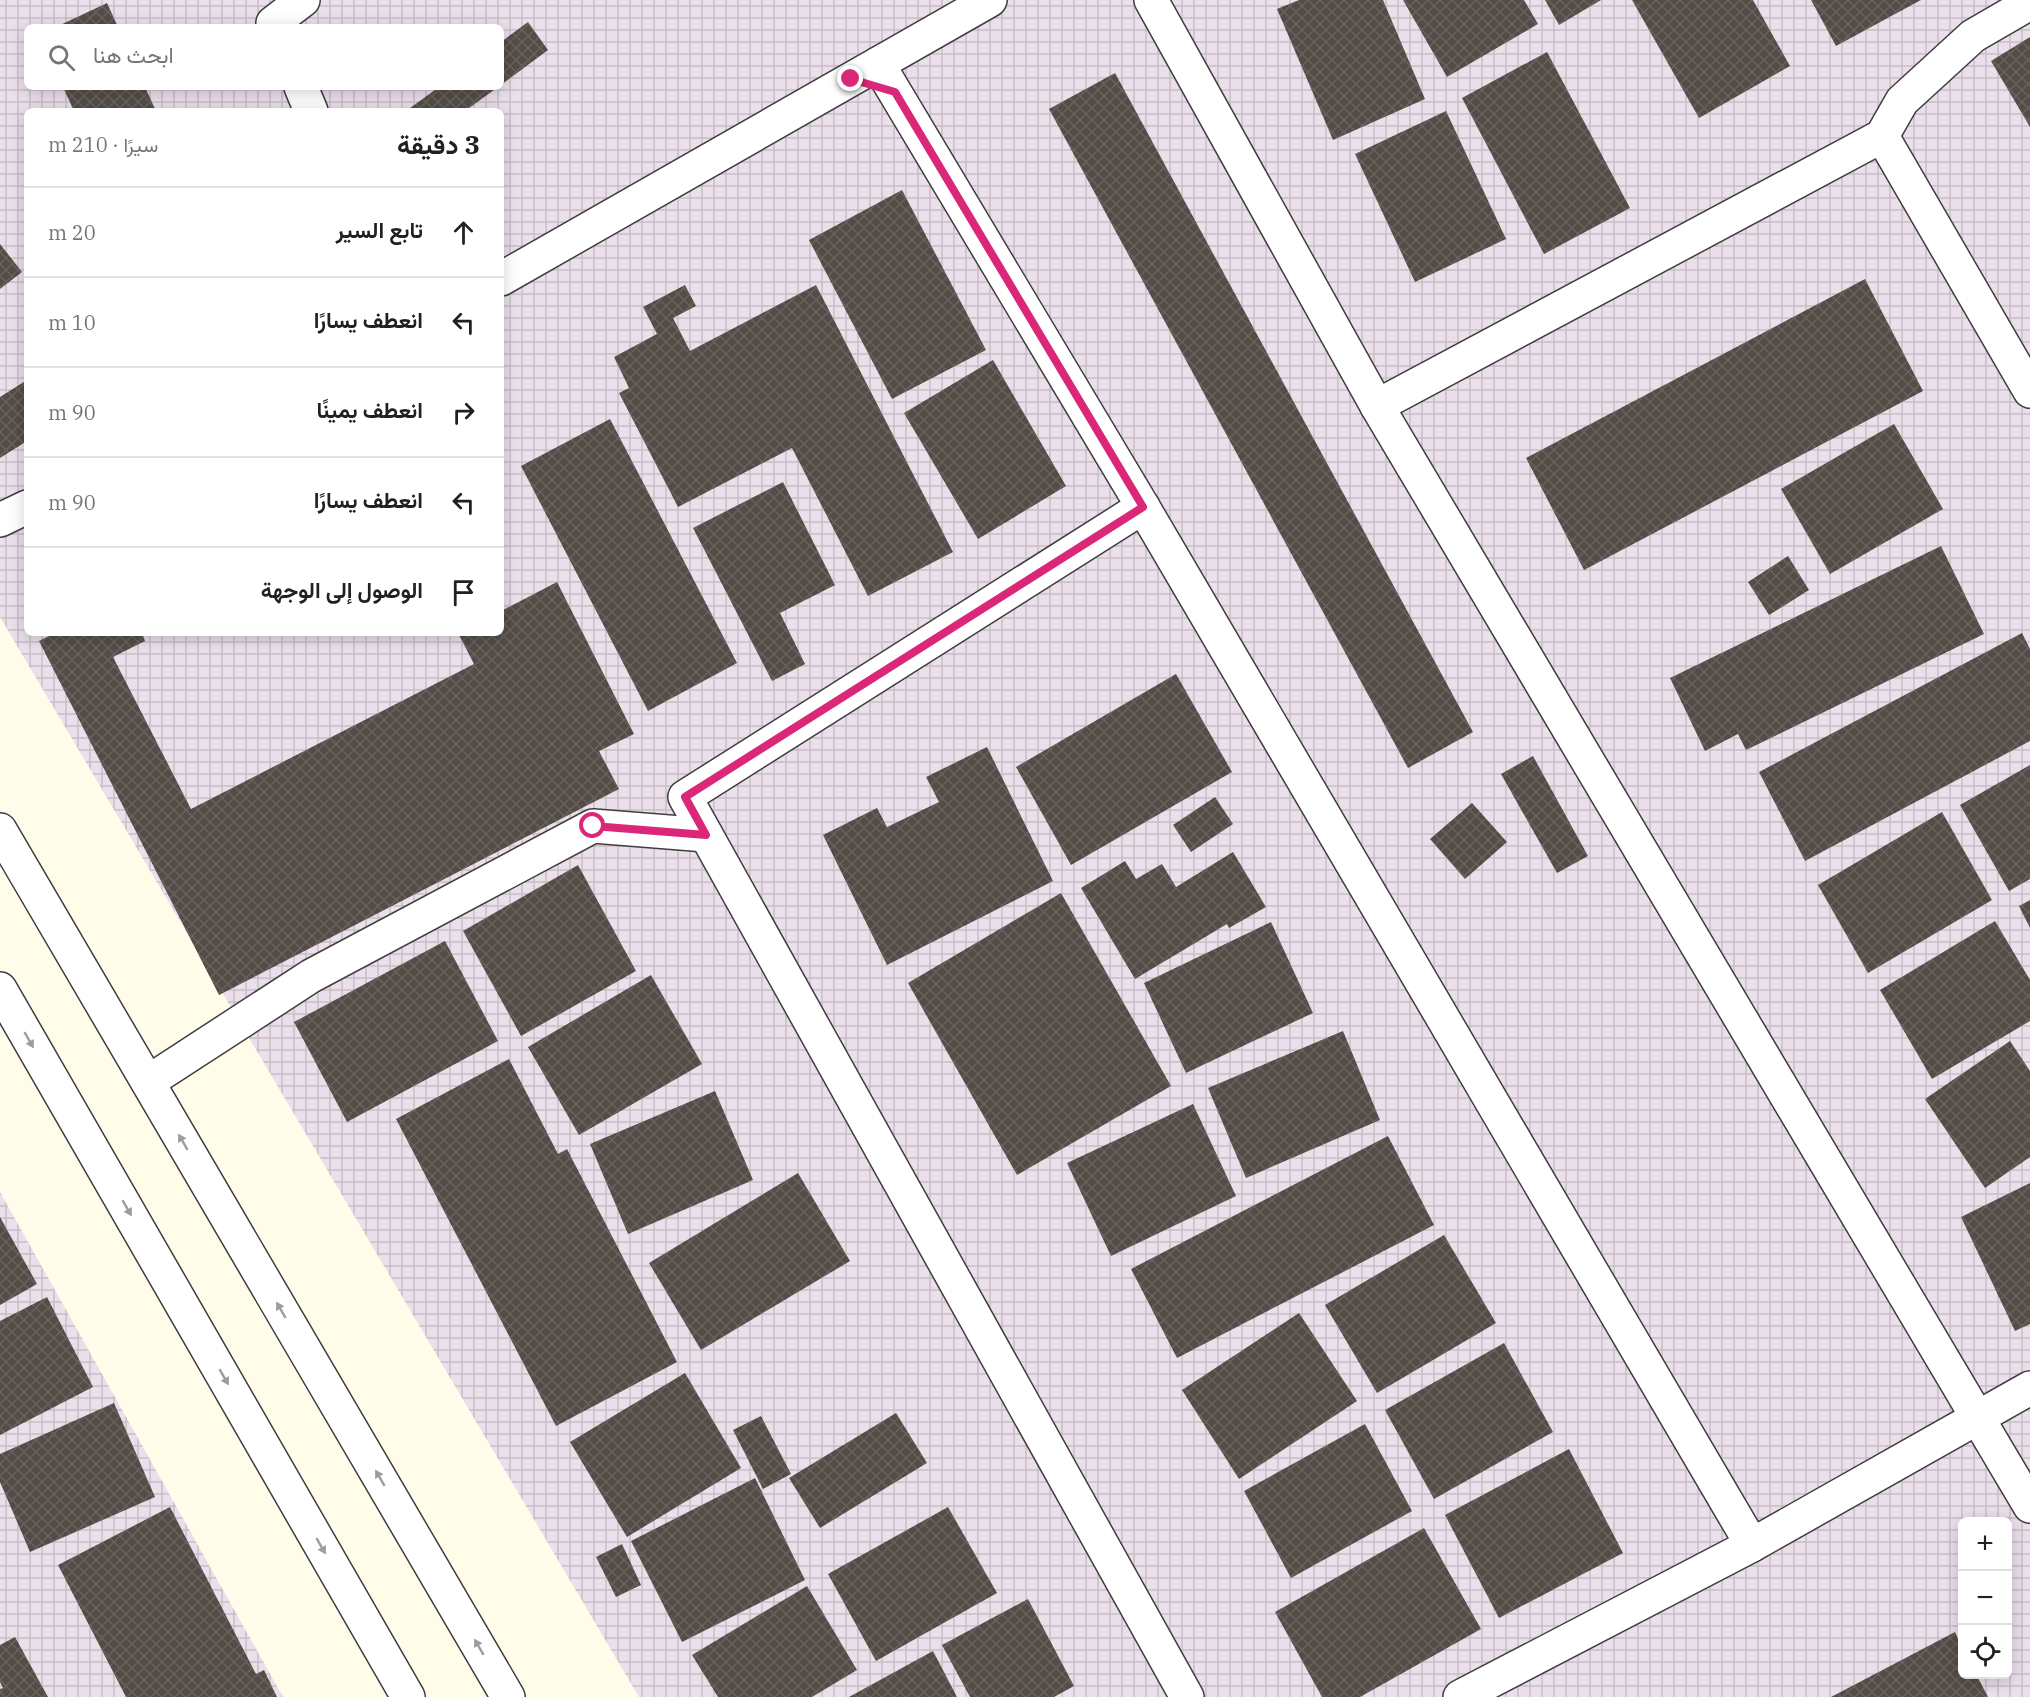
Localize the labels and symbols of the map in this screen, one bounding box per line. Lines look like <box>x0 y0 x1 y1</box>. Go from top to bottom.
route end <box>837 65 863 91</box>
route start <box>579 812 605 838</box>
one-way arrow <box>24 1031 34 1048</box>
one-way arrow <box>177 1134 188 1150</box>
one-way arrow <box>121 1200 131 1217</box>
one-way arrow <box>276 1302 287 1318</box>
one-way arrow <box>219 1369 229 1386</box>
one-way arrow <box>375 1469 385 1486</box>
one-way arrow <box>316 1538 327 1554</box>
one-way arrow <box>474 1638 484 1655</box>

